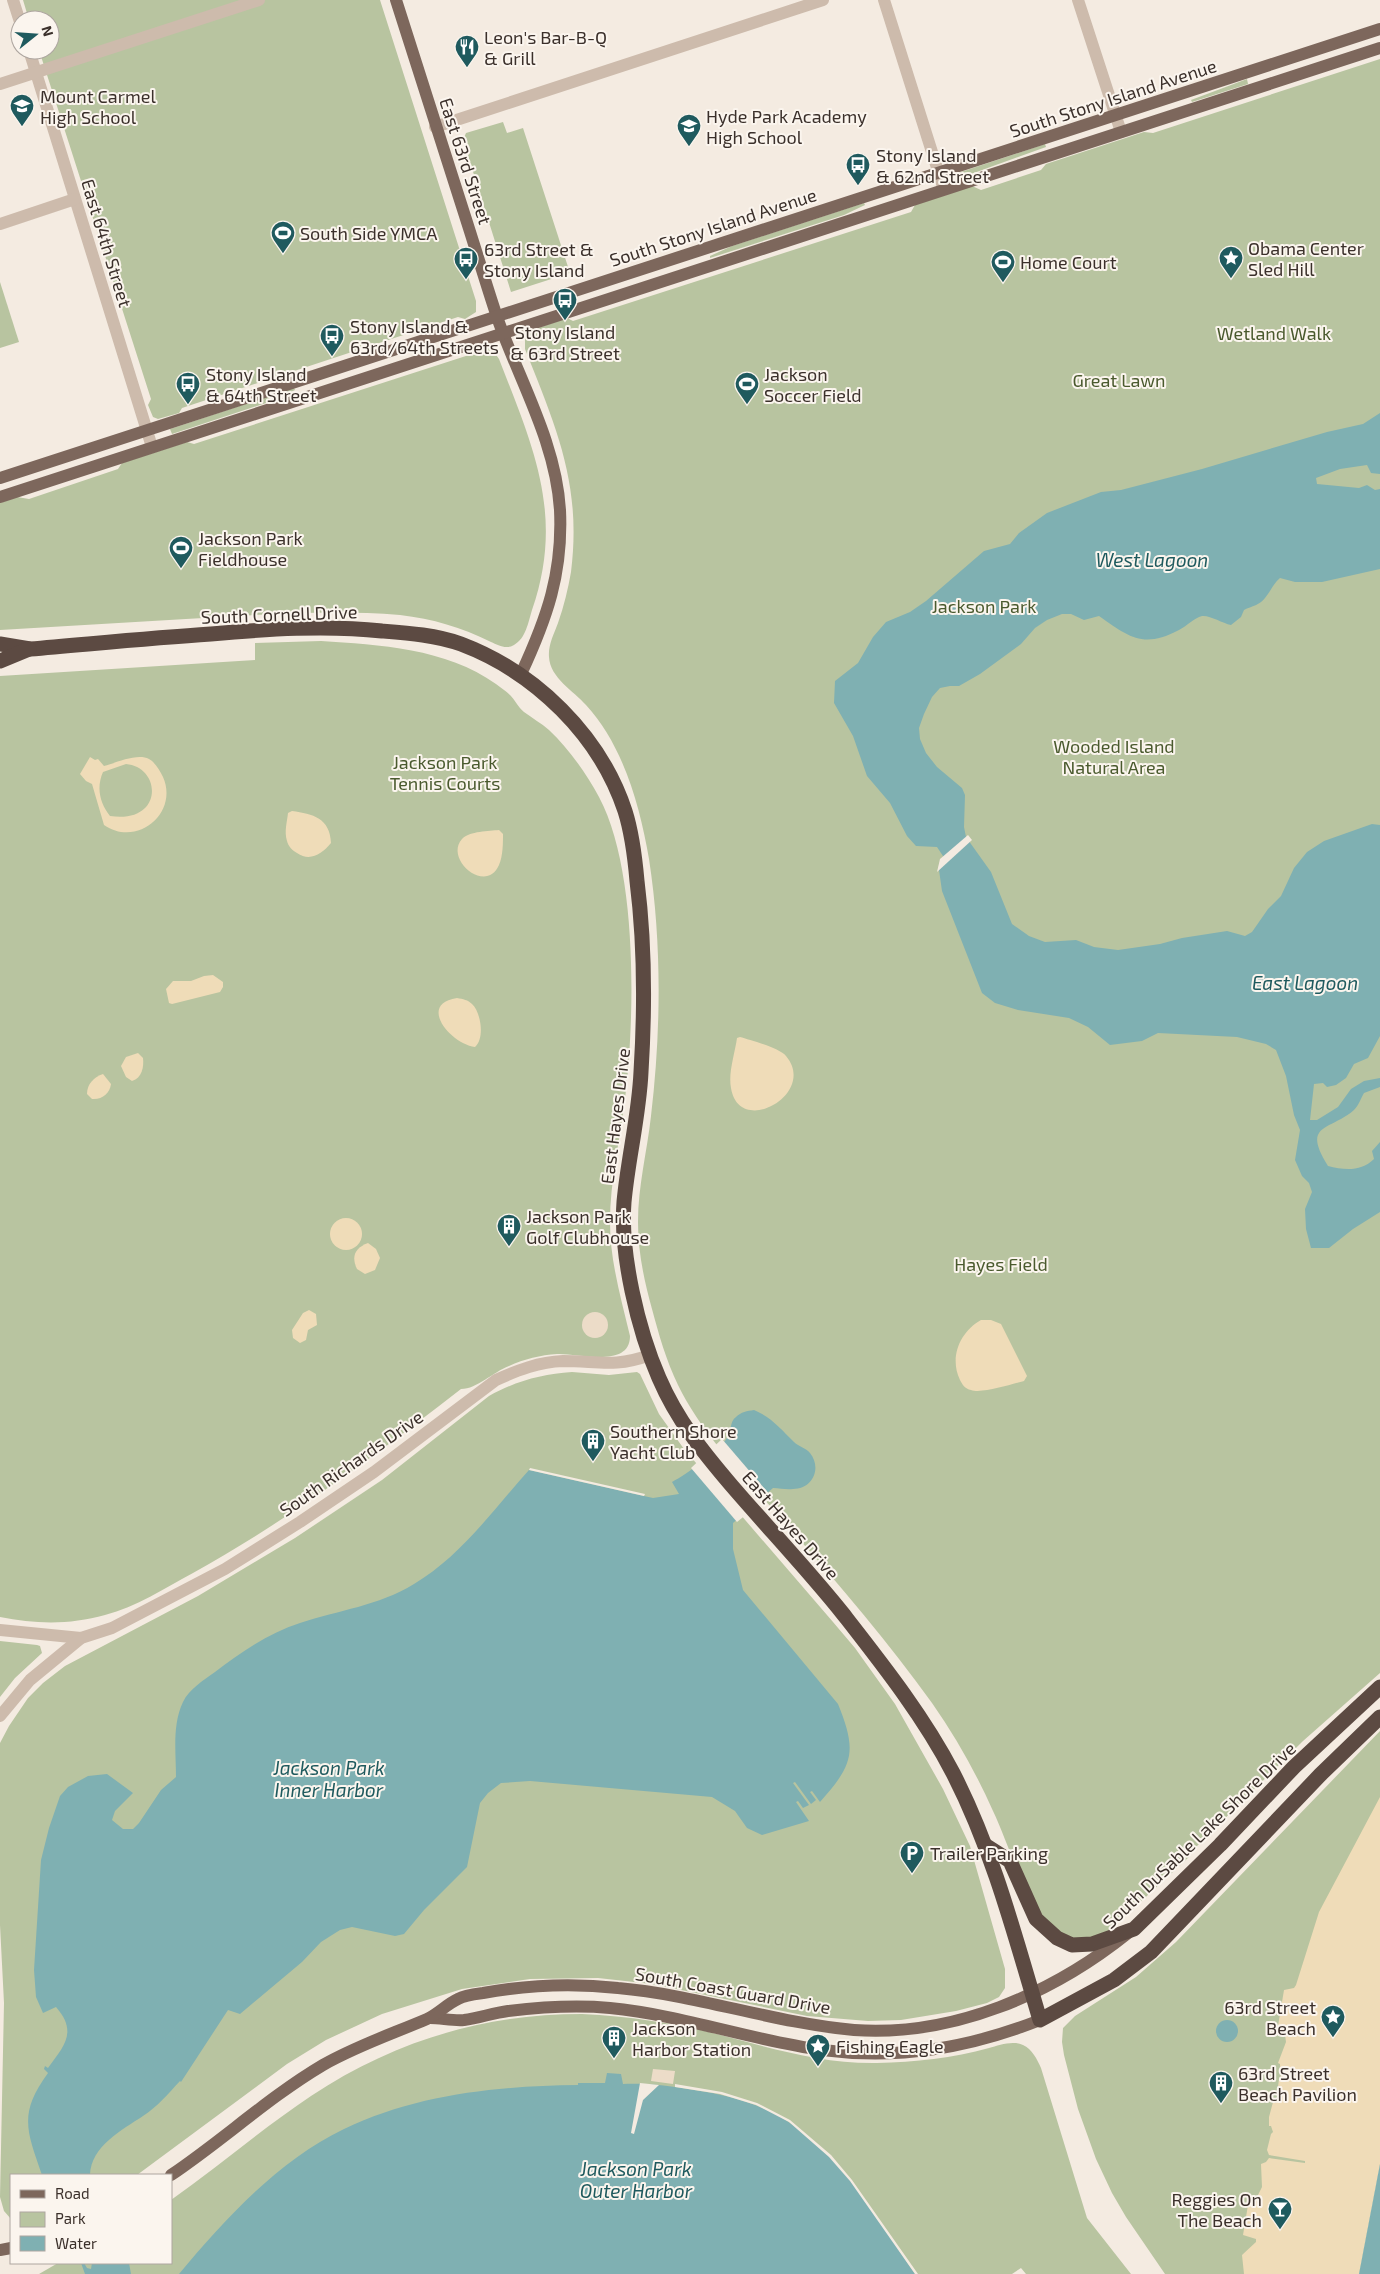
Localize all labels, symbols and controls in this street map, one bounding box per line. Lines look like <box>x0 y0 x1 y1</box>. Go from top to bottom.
north arrow <box>10 10 60 60</box>
text: N <box>38 24 58 38</box>
place label: Leon's Bar-B-Q & Grill <box>484 26 607 69</box>
restaurant icon: Leon's Bar-B-Q & Grill <box>454 34 480 68</box>
street label: South Stony Island Avenue <box>1007 54 1219 142</box>
place label: Mount Carmel High School <box>40 85 156 128</box>
school or university icon: Mount Carmel High School <box>9 93 35 127</box>
street label: East 63rd Street <box>435 95 497 227</box>
place label: Hyde Park Academy High School <box>706 105 867 148</box>
school or university icon: Hyde Park Academy High School <box>676 113 702 147</box>
place label: Stony Island & 62nd Street <box>876 144 989 187</box>
bus stop icon: Stony Island & 62nd Street <box>845 152 871 186</box>
street label: East 64th Street <box>77 176 137 310</box>
street label: South Stony Island Avenue <box>607 183 819 271</box>
sports icon: South Side YMCA <box>270 220 296 254</box>
place label: South Side YMCA <box>300 222 438 244</box>
place label: Obama Center Sled Hill <box>1248 237 1364 280</box>
place label: 63rd Street & Stony Island <box>484 238 594 281</box>
place icon: Obama Center Sled Hill <box>1218 245 1244 279</box>
bus stop icon: 63rd Street & Stony Island <box>453 246 479 280</box>
sports icon: Home Court <box>990 249 1016 283</box>
place label: Home Court <box>1020 251 1117 273</box>
bus stop icon: Stony Island & 63rd Street <box>552 287 578 321</box>
place label: Stony Island & 63rd/64th Streets <box>350 315 499 358</box>
place label: Stony Island & 63rd Street <box>510 321 620 364</box>
park label: Wetland Walk <box>1217 322 1331 344</box>
bus stop icon: Stony Island & 63rd/64th Streets <box>319 323 345 357</box>
place label: Stony Island & 64th Street <box>206 363 317 406</box>
place label: Jackson Soccer Field <box>764 363 862 406</box>
park label: Great Lawn <box>1072 369 1166 391</box>
bus stop icon: Stony Island & 64th Street <box>175 371 201 405</box>
sports icon: Jackson Soccer Field <box>734 371 760 405</box>
place label: Jackson Park Fieldhouse <box>198 527 303 570</box>
sports icon: Jackson Park Fieldhouse <box>168 535 194 569</box>
water label: West Lagoon <box>1096 548 1208 571</box>
park label: Jackson Park <box>932 595 1036 617</box>
street label: South Cornell Drive <box>200 600 358 628</box>
park label: Wooded Island Natural Area <box>1053 735 1175 778</box>
park label: Jackson Park Tennis Courts <box>390 751 500 794</box>
water label: East Lagoon <box>1252 971 1358 994</box>
street label: East Hayes Drive <box>596 1047 634 1185</box>
place label: Jackson Park Golf Clubhouse <box>526 1205 649 1248</box>
building icon: Jackson Park Golf Clubhouse <box>496 1213 522 1247</box>
park label: Hayes Field <box>954 1253 1048 1275</box>
street label: South Richards Drive <box>275 1405 427 1521</box>
place label: Southern Shore Yacht Club <box>610 1420 737 1463</box>
building icon: Southern Shore Yacht Club <box>580 1428 606 1462</box>
street label: East Hayes Drive <box>738 1466 844 1584</box>
street label: South DuSable Lake Shore Drive <box>1098 1737 1300 1933</box>
water label: Jackson Park Inner Harbor <box>272 1756 385 1801</box>
parking icon: Trailer Parking <box>899 1840 925 1874</box>
place label: Trailer Parking <box>930 1842 1048 1864</box>
street label: South Coast Guard Drive <box>634 1962 832 2018</box>
place label: 63rd Street Beach <box>1224 1996 1316 2039</box>
place icon: 63rd Street Beach <box>1320 2004 1346 2038</box>
place label: Jackson Harbor Station <box>632 2017 751 2060</box>
building icon: Jackson Harbor Station <box>601 2025 627 2059</box>
place icon: Fishing Eagle <box>805 2033 831 2067</box>
place label: Fishing Eagle <box>836 2035 944 2057</box>
place label: 63rd Street Beach Pavilion <box>1238 2062 1357 2105</box>
building icon: 63rd Street Beach Pavilion <box>1208 2070 1234 2104</box>
water label: Jackson Park Outer Harbor <box>579 2157 693 2202</box>
legend <box>10 2174 172 2264</box>
text: Road <box>55 2184 90 2202</box>
place label: Reggies On The Beach <box>1171 2188 1262 2231</box>
bar icon: Reggies On The Beach <box>1267 2196 1293 2230</box>
text: Park <box>55 2209 86 2227</box>
text: Water <box>55 2234 97 2252</box>

